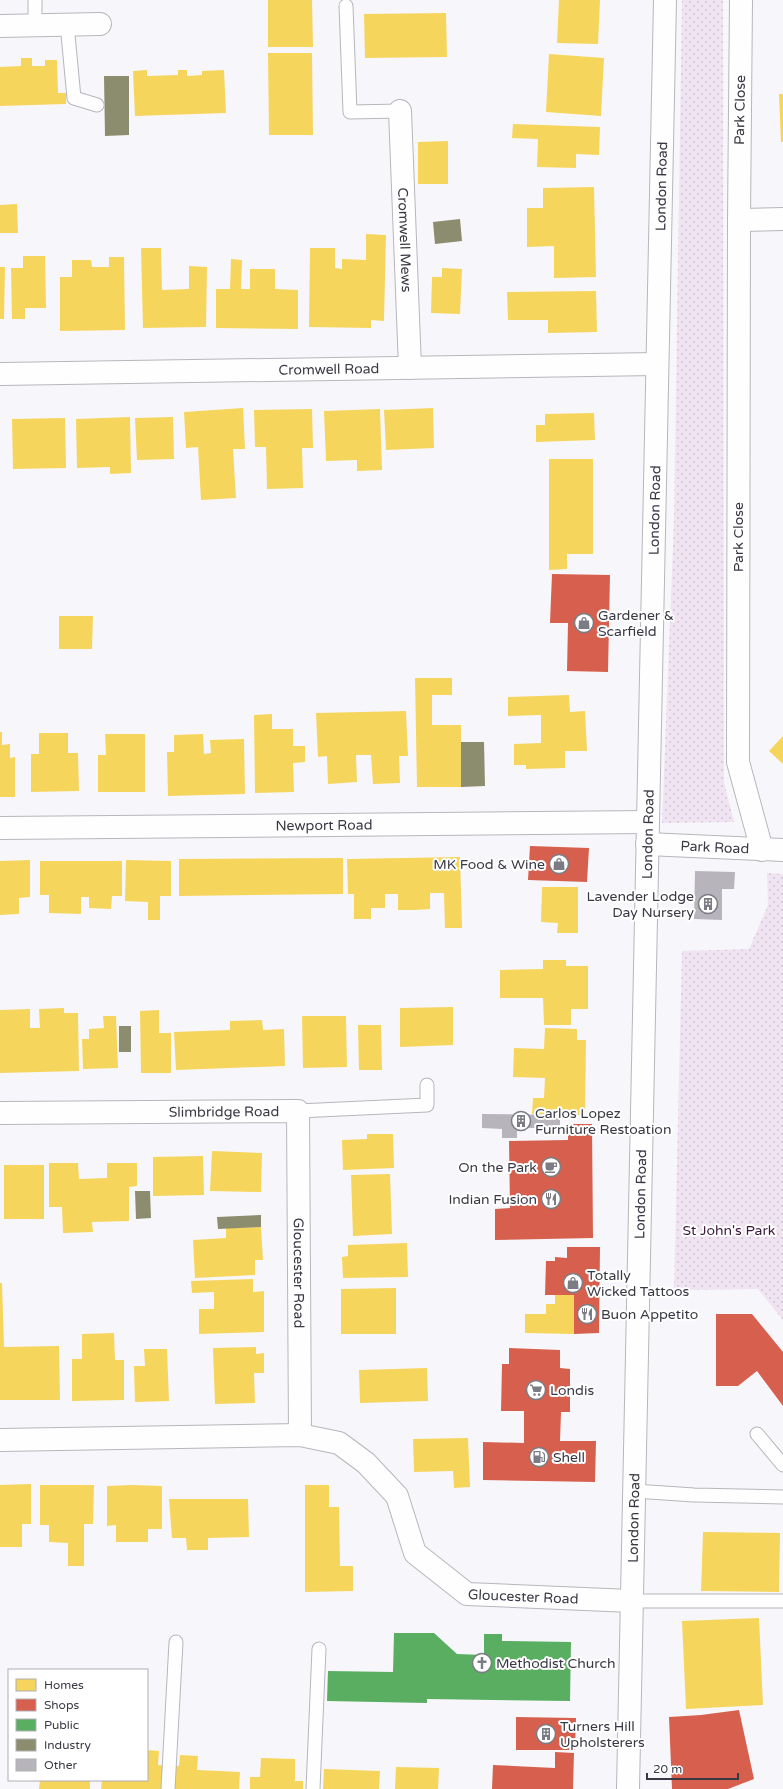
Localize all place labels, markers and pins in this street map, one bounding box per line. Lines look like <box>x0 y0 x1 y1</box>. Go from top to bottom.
place label: Gardener & Scarfield <box>598 607 674 640</box>
shop icon: Gardener & Scarfield <box>573 612 595 634</box>
shop icon: MK Food & Wine <box>548 853 570 875</box>
place label: MK Food & Wine <box>433 856 545 873</box>
place label: Lavender Lodge Day Nursery <box>586 888 694 921</box>
building icon: Lavender Lodge Day Nursery <box>697 893 719 915</box>
place label: Carlos Lopez Furniture Restoation <box>535 1105 671 1138</box>
building icon: Carlos Lopez Furniture Restoation <box>510 1110 532 1132</box>
cafe icon: On the Park <box>540 1156 562 1178</box>
place label: On the Park <box>458 1159 537 1176</box>
restaurant icon: Indian Fusion <box>540 1188 562 1210</box>
place label: Indian Fusion <box>448 1191 537 1208</box>
place label: Totally Wicked Tattoos <box>587 1267 690 1300</box>
shop icon: Totally Wicked Tattoos <box>562 1272 584 1294</box>
restaurant icon: Buon Appetito <box>576 1303 598 1325</box>
place label: Buon Appetito <box>601 1306 698 1323</box>
supermarket icon: Londis <box>525 1379 547 1401</box>
place label: Londis <box>550 1382 594 1399</box>
fuel station icon: Shell <box>528 1446 550 1468</box>
place label: Shell <box>553 1449 585 1466</box>
church icon: Methodist Church <box>471 1652 493 1674</box>
place label: Methodist Church <box>496 1655 615 1672</box>
place label: Turners Hill Upholsterers <box>560 1718 645 1751</box>
building icon: Turners Hill Upholsterers <box>535 1723 557 1745</box>

